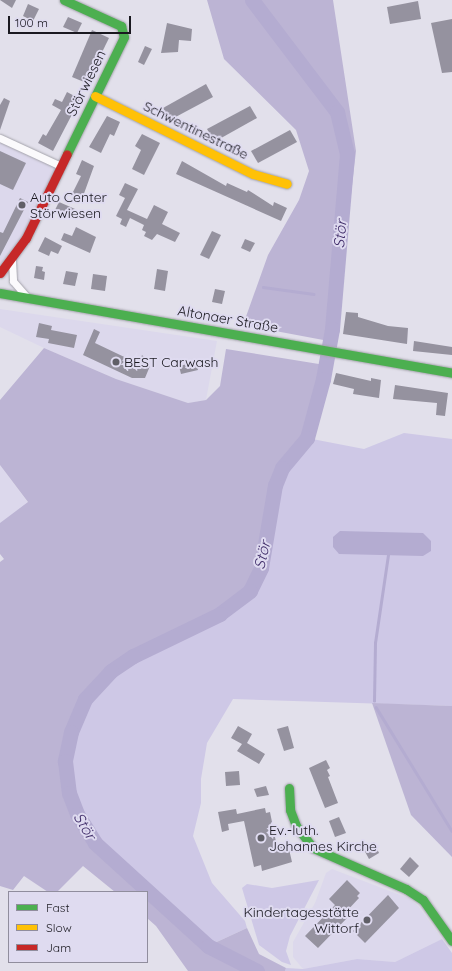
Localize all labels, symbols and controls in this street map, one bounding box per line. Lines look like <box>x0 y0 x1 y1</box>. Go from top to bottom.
scale bar <box>10 8 133 34</box>
text: 100 m <box>15 15 48 30</box>
street label: Störwiesen <box>63 47 109 119</box>
street label: Schwentinestraße <box>141 97 251 163</box>
place label: Auto Center Störwiesen <box>30 189 107 222</box>
marker: Auto Center Störwiesen <box>17 200 27 210</box>
water label: Stör <box>330 219 350 249</box>
street label: Altonaer Straße <box>176 302 280 336</box>
place label: BEST Carwash <box>124 354 219 370</box>
marker: BEST Carwash <box>111 357 121 367</box>
water label: Stör <box>250 539 274 571</box>
water label: Stör <box>70 809 100 843</box>
place label: Ev.-luth. Johannes Kirche <box>269 822 377 854</box>
marker: Ev.-luth. Johannes Kirche <box>256 833 266 843</box>
legend <box>8 891 148 963</box>
text: Fast <box>46 900 70 915</box>
place label: Kindertagesstätte Wittorf <box>243 904 359 936</box>
marker: Kindertagesstätte Wittorf <box>362 915 372 925</box>
text: Slow <box>46 920 72 935</box>
text: Jam <box>46 940 71 955</box>

